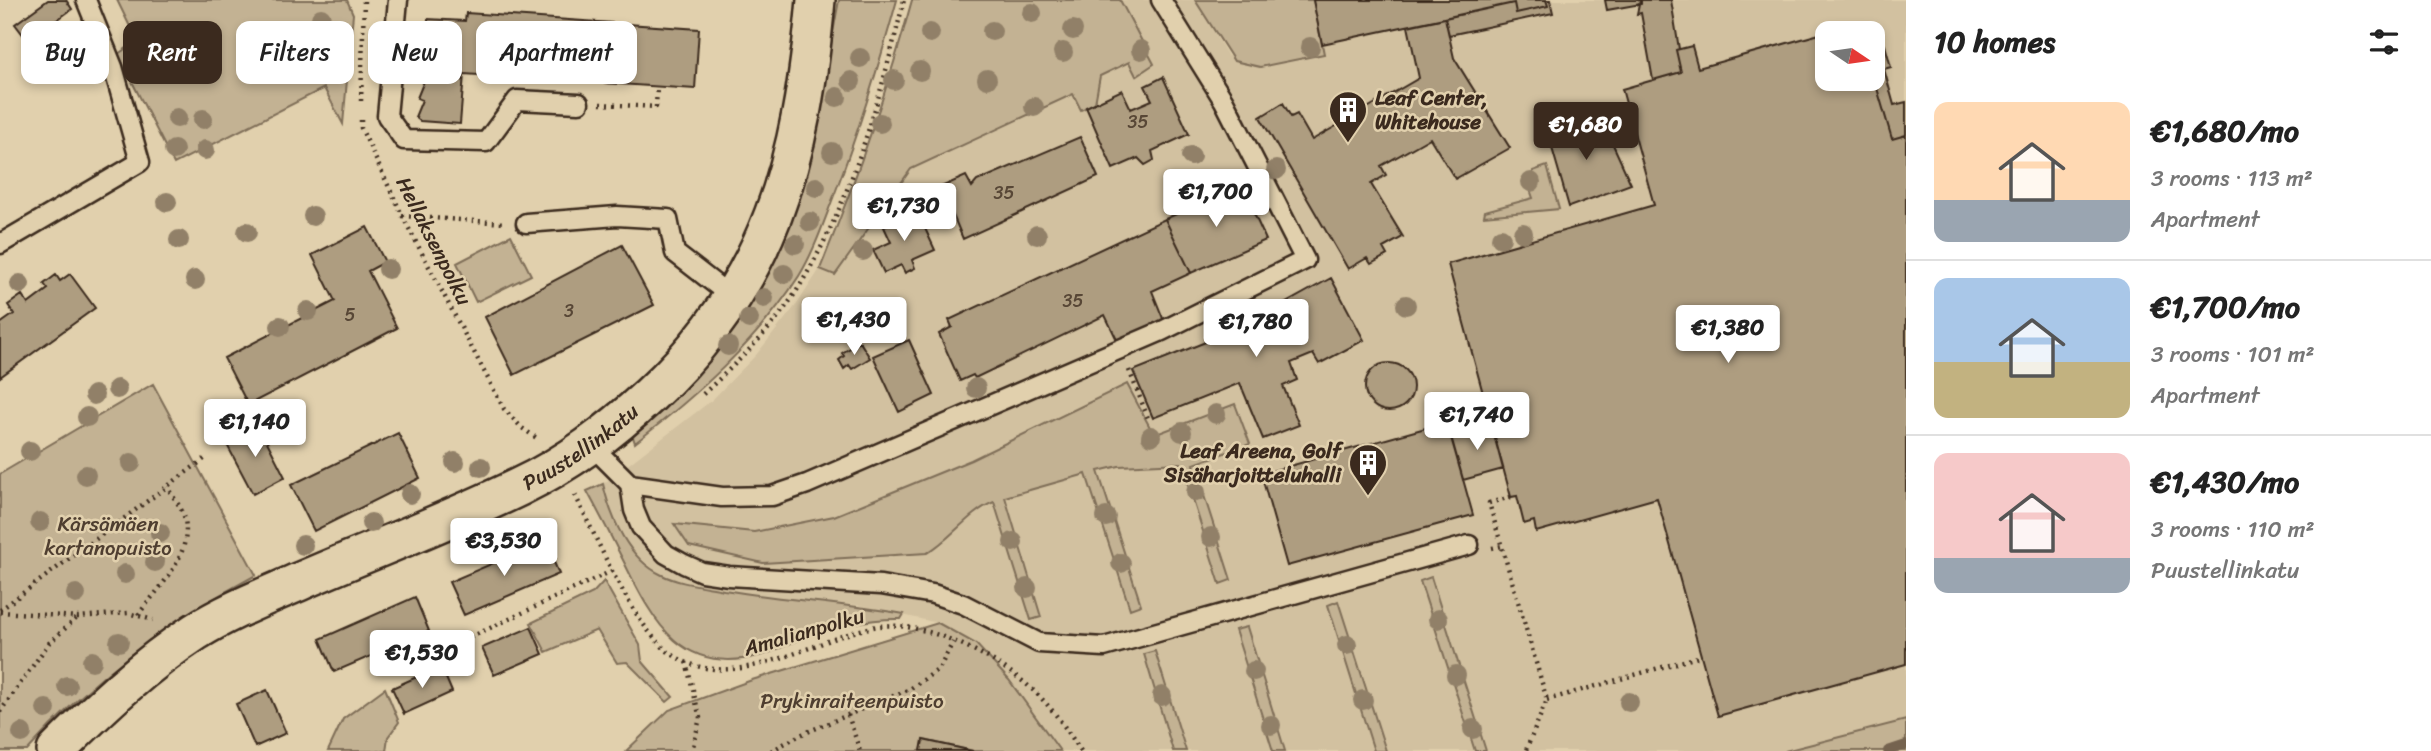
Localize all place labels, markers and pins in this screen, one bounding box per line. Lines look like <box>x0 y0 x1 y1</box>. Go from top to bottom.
place label: Leaf Center, Whitehouse <box>1375 79 1488 141</box>
building icon: Leaf Center, Whitehouse <box>1327 89 1369 144</box>
pin: €1,680 <box>1529 102 1643 162</box>
pin: €1,700 <box>1159 170 1273 229</box>
pin: €1,730 <box>847 184 961 243</box>
pin: €1,430 <box>797 298 911 357</box>
pin: €1,780 <box>1199 300 1313 359</box>
pin: €1,380 <box>1671 306 1785 365</box>
pin: €1,740 <box>1420 392 1534 452</box>
pin: €1,140 <box>198 400 312 459</box>
place label: Leaf Areena, Golf Sisäharjoitteluhalli <box>1163 432 1344 494</box>
building icon: Leaf Areena, Golf Sisäharjoitteluhalli <box>1347 442 1389 497</box>
pin: €3,530 <box>447 518 561 578</box>
pin: €1,530 <box>365 630 479 690</box>

